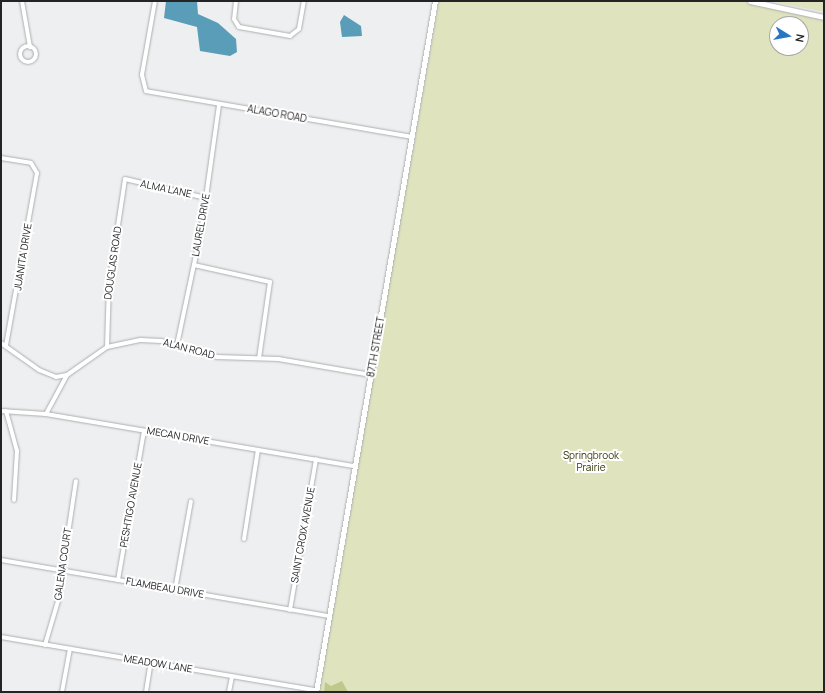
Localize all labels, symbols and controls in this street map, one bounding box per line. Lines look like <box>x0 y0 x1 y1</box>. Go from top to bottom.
north arrow <box>769 16 809 56</box>
text: N <box>792 33 808 44</box>
street label: ALAGO ROAD <box>246 103 308 125</box>
street label: ALMA LANE <box>139 178 193 200</box>
street label: LAUREL DRIVE <box>189 192 213 258</box>
street label: JUANITA DRIVE <box>12 222 34 292</box>
street label: DOUGLAS ROAD <box>102 226 124 300</box>
street label: 87TH STREET <box>365 316 387 378</box>
street label: ALAN ROAD <box>162 336 216 362</box>
street label: MECAN DRIVE <box>146 425 210 447</box>
park label: Springbrook Prairie <box>563 449 619 472</box>
street label: PESHTIGO AVENUE <box>118 462 144 548</box>
street label: SAINT CROIX AVENUE <box>289 486 317 584</box>
street label: GALENA COURT <box>52 527 74 601</box>
street label: FLAMBEAU DRIVE <box>125 575 205 601</box>
street label: MEADOW LANE <box>123 653 193 675</box>

